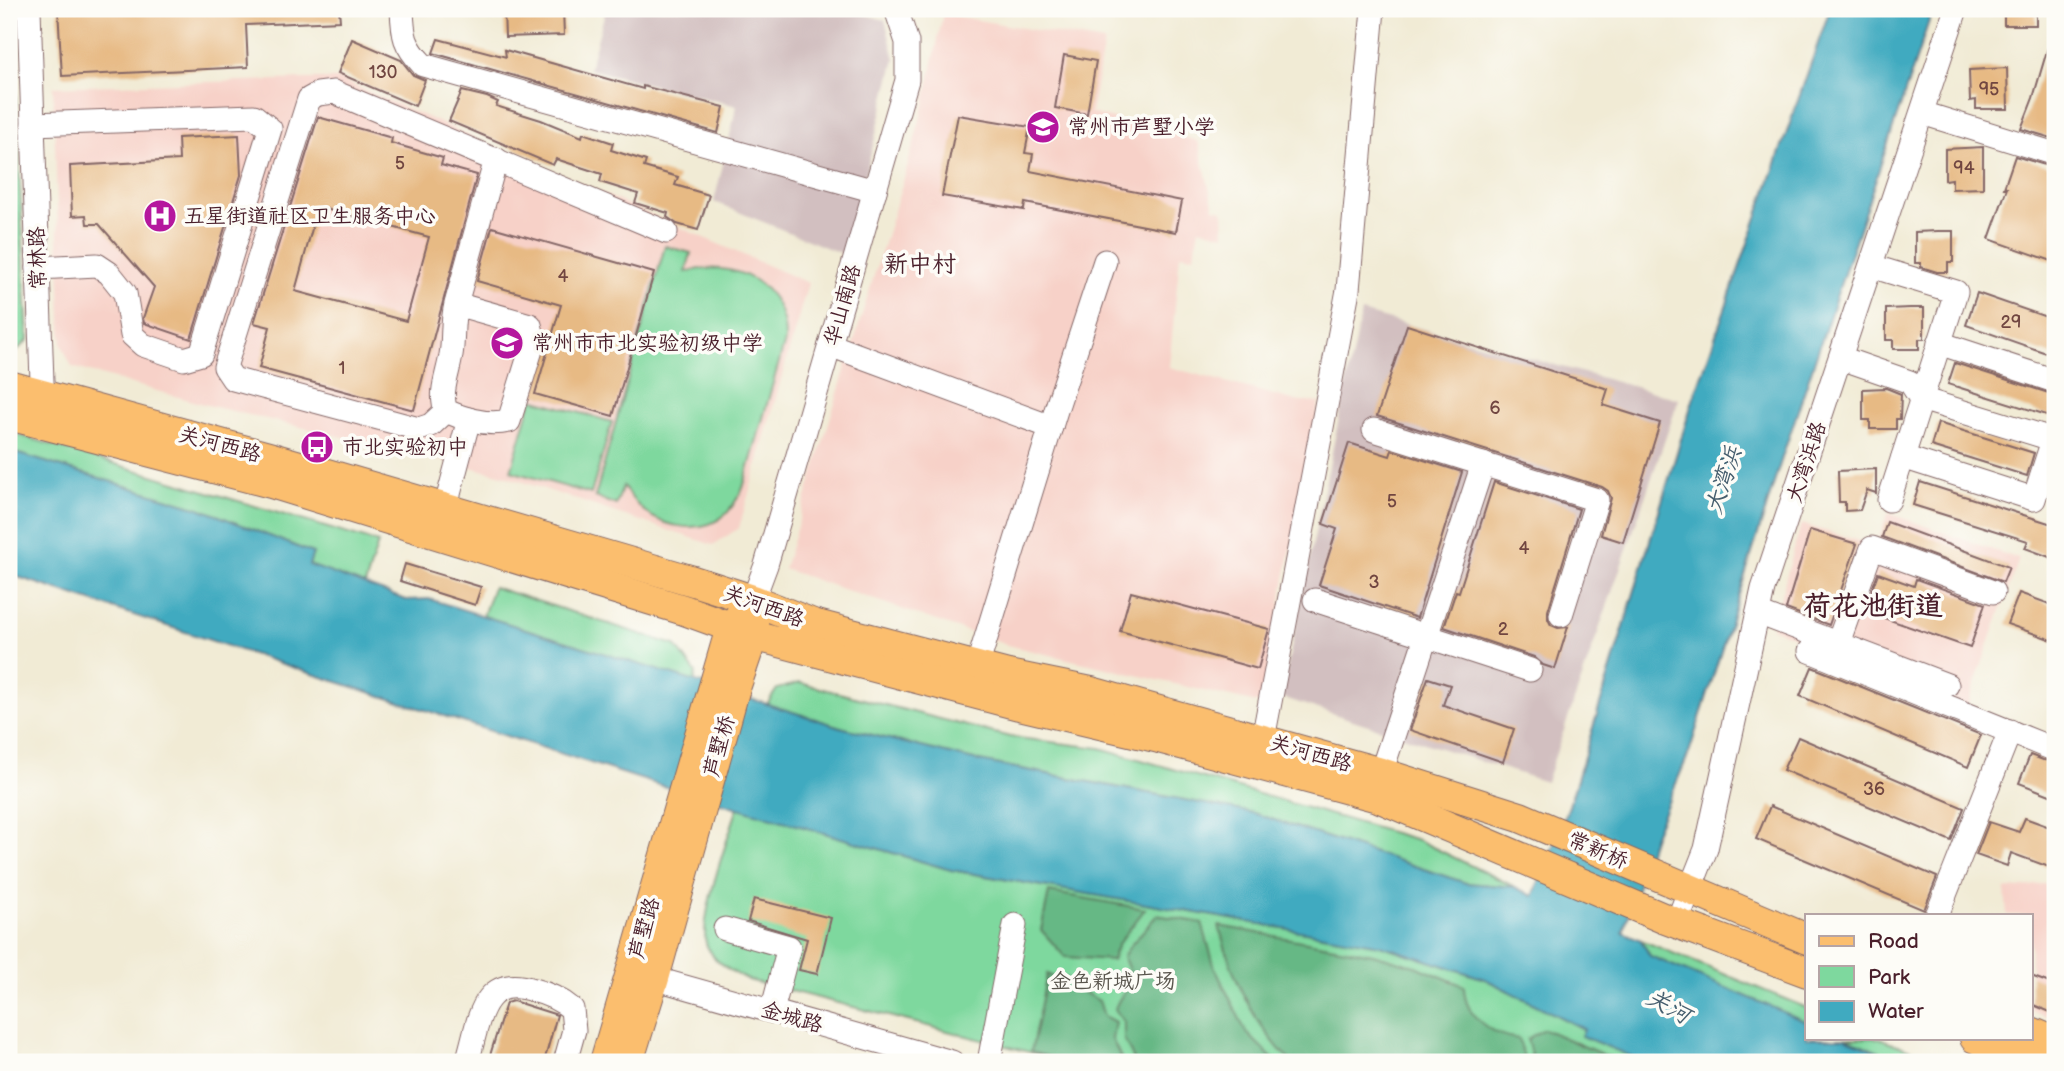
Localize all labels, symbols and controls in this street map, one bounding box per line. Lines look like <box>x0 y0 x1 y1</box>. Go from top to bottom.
house number: 130 <box>369 62 397 83</box>
house number: 95 <box>1979 79 1999 100</box>
school or university icon: 常州市芦墅小学 <box>1024 108 1062 146</box>
place label: 常州市芦墅小学 <box>1068 115 1215 140</box>
house number: 5 <box>395 153 405 174</box>
house number: 94 <box>1953 158 1975 179</box>
hospital icon: 五星街道社区卫生服务中心 <box>141 197 179 235</box>
place label: 五星街道社区卫生服务中心 <box>184 204 436 229</box>
street label: 常林路 <box>24 226 51 290</box>
district label: 新中村 <box>884 250 956 279</box>
street label: 华山南路 <box>819 261 866 349</box>
house number: 4 <box>558 266 569 287</box>
house number: 29 <box>2000 312 2022 333</box>
school or university icon: 常州市市北实验初级中学 <box>488 324 526 362</box>
place label: 常州市市北实验初级中学 <box>532 331 763 356</box>
house number: 1 <box>339 358 345 379</box>
house number: 6 <box>1490 398 1501 419</box>
street label: 大湾浜路 <box>1782 418 1831 506</box>
street label: 关河西路 <box>176 422 264 467</box>
bus stop icon: 市北实验初中 <box>298 428 336 466</box>
place label: 市北实验初中 <box>342 435 468 460</box>
water label: 大湾浜 <box>1700 442 1748 517</box>
house number: 5 <box>1387 491 1397 512</box>
house number: 4 <box>1519 538 1530 559</box>
house number: 3 <box>1368 572 1380 593</box>
street label: 关河西路 <box>720 580 808 633</box>
district label: 荷花池街道 <box>1803 590 1943 623</box>
house number: 2 <box>1498 619 1509 640</box>
street label: 芦墅桥 <box>699 712 740 780</box>
street label: 关河西路 <box>1267 730 1355 777</box>
house number: 36 <box>1863 779 1885 800</box>
street label: 常新桥 <box>1564 827 1632 874</box>
street label: 芦墅路 <box>624 894 665 962</box>
legend <box>1805 914 2032 1040</box>
text: Road <box>1868 929 1919 954</box>
text: Park <box>1868 965 1911 990</box>
park label: 金色新城广场 <box>1050 969 1176 994</box>
water label: 关河 <box>1642 983 1699 1032</box>
street label: 金城路 <box>758 997 826 1038</box>
text: Water <box>1868 999 1924 1024</box>

